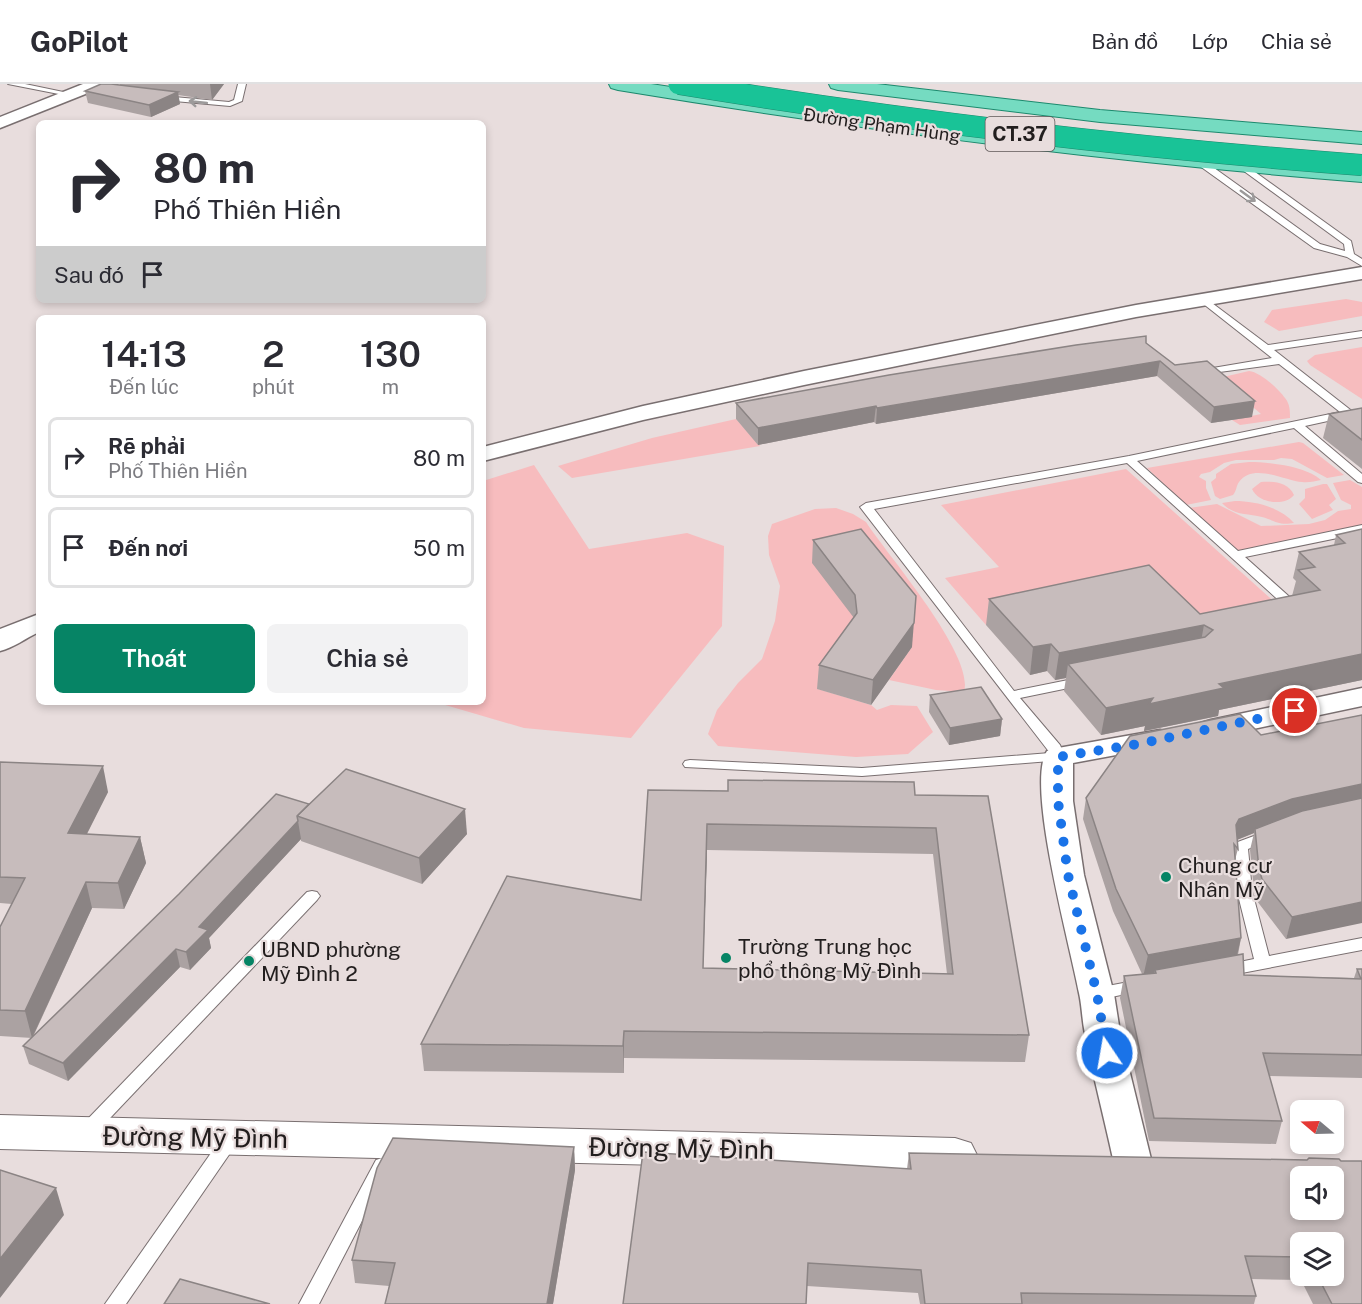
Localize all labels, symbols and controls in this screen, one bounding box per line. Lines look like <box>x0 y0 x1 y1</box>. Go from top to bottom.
text: GoPilot <box>30 25 129 58</box>
text: Bản đồ <box>1091 29 1158 54</box>
text: Lớp <box>1191 29 1228 54</box>
text: Chia sẻ <box>1261 29 1332 54</box>
one-way arrow <box>188 97 208 108</box>
street label: Đường Phạm Hùng <box>802 104 962 146</box>
road number: CT.37 <box>986 117 1054 151</box>
text: 80 m <box>153 143 255 192</box>
icon: right <box>54 144 132 222</box>
one-way arrow <box>1239 190 1255 202</box>
text: Phố Thiên Hiền <box>153 193 341 225</box>
icon: arrive <box>136 258 169 291</box>
text: Sau đó <box>54 262 124 288</box>
text: 14:13 <box>101 333 187 375</box>
text: 2 <box>262 333 284 375</box>
text: 130 <box>360 333 421 375</box>
text: Đến lúc <box>109 375 179 399</box>
text: phút <box>252 375 295 399</box>
text: m <box>382 375 399 399</box>
text: Rẽ phải <box>108 433 185 459</box>
icon: right <box>57 441 90 474</box>
text: 80 m <box>413 445 465 471</box>
text: Phố Thiên Hiền <box>108 459 248 483</box>
icon: arrive <box>57 531 90 564</box>
text: Đến nơi <box>108 535 188 561</box>
text: 50 m <box>413 535 465 561</box>
button: Thoát <box>54 624 255 693</box>
button: Chia sẻ <box>267 624 468 693</box>
pin <box>1269 685 1320 736</box>
icon: arrive <box>1278 694 1311 727</box>
place label: Chung cư Nhân Mỹ <box>1178 853 1272 902</box>
marker: Chung cư Nhân Mỹ <box>1159 870 1173 884</box>
place label: Trường Trung học phổ thông Mỹ Đình <box>738 934 921 983</box>
place label: UBND phường Mỹ Đình 2 <box>261 937 401 986</box>
marker: Trường Trung học phổ thông Mỹ Đình <box>719 951 733 965</box>
marker: UBND phường Mỹ Đình 2 <box>242 954 256 968</box>
position arrow <box>1075 1021 1139 1085</box>
north arrow <box>1290 1100 1344 1154</box>
map controls <box>1290 1100 1344 1286</box>
street label: Đường Mỹ Đình <box>102 1120 288 1154</box>
street label: Đường Mỹ Đình <box>588 1131 774 1165</box>
button: sound <box>1290 1166 1344 1220</box>
button: layers <box>1290 1232 1344 1286</box>

